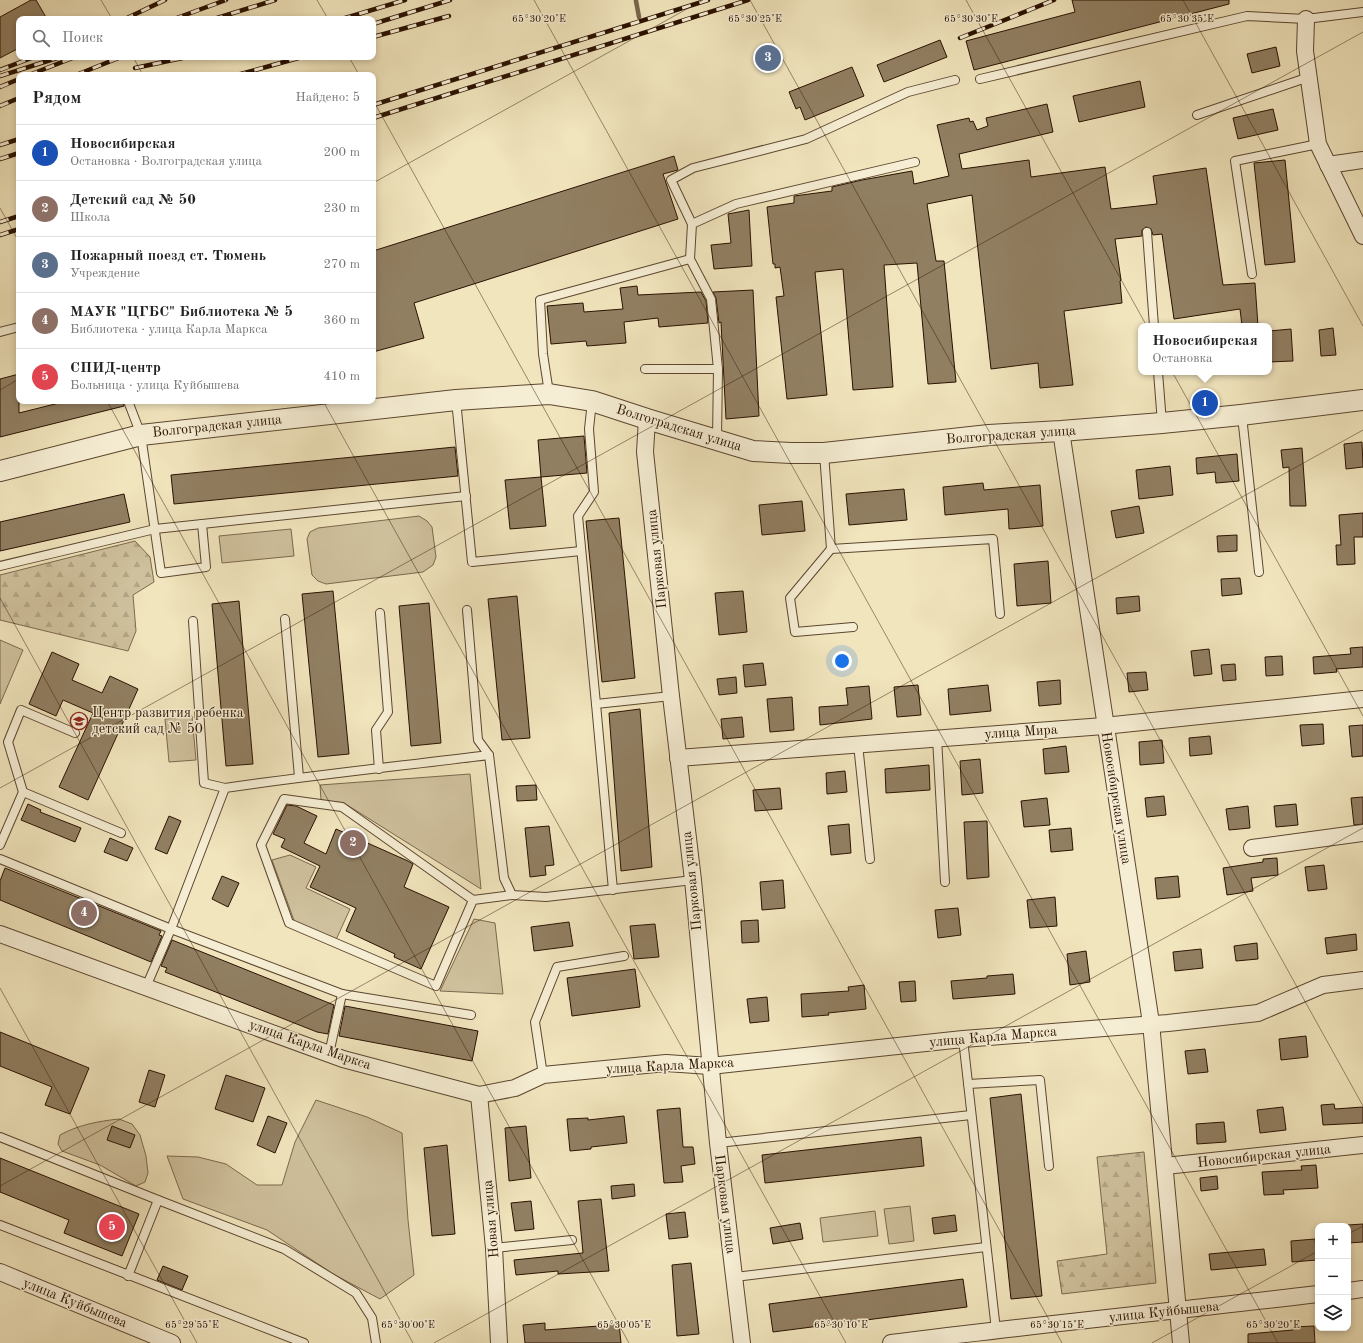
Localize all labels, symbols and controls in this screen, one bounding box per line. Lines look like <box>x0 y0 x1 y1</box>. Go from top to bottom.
text: 65°30'20"E <box>512 14 566 24</box>
text: 65°30'25"E <box>728 14 782 24</box>
text: 65°30'30"E <box>944 14 998 24</box>
text: 65°30'35"E <box>1160 14 1214 24</box>
search box <box>16 16 376 60</box>
icon: search <box>30 27 52 49</box>
text: Поиск <box>62 31 103 46</box>
pin: 3 <box>755 43 781 73</box>
text: Рядом <box>32 90 81 107</box>
text: Найдено: 5 <box>296 91 360 104</box>
text: Новосибирская <box>70 137 175 152</box>
text: 1 <box>41 146 49 159</box>
text: 200 m <box>323 146 360 159</box>
text: Остановка · Волгоградская улица <box>70 155 262 168</box>
text: Детский сад № 50 <box>70 193 196 208</box>
text: 2 <box>41 202 49 215</box>
text: 230 m <box>323 202 360 215</box>
text: Школа <box>70 211 110 224</box>
text: Пожарный поезд ст. Тюмень <box>70 249 266 264</box>
text: 3 <box>41 258 49 271</box>
text: 270 m <box>323 258 360 271</box>
text: Учреждение <box>70 267 140 280</box>
text: МАУК "ЦГБС" Библиотека № 5 <box>70 305 293 320</box>
text: 4 <box>41 314 49 327</box>
text: 360 m <box>323 314 360 327</box>
text: Библиотека · улица Карла Маркса <box>70 323 267 336</box>
popup <box>1138 323 1272 375</box>
text: Новосибирская <box>1152 334 1258 349</box>
text: Остановка <box>1152 352 1212 365</box>
text: СПИД-центр <box>70 361 161 376</box>
text: 5 <box>41 370 49 383</box>
text: 410 m <box>323 370 360 383</box>
text: Больница · улица Куйбышева <box>70 379 239 392</box>
pin: 1 <box>1192 388 1218 418</box>
street label: Волгоградская улица <box>615 402 743 454</box>
street label: Волгоградская улица <box>152 412 283 440</box>
street label: Волгоградская улица <box>946 423 1076 447</box>
street label: Парковая улица <box>645 509 669 609</box>
your location <box>832 651 852 671</box>
place label: Центр развития ребенка детский сад № 50 <box>92 706 244 736</box>
school or university icon: Центр развития ребенка детский сад № 50 <box>69 711 89 731</box>
street label: улица Мира <box>984 722 1058 742</box>
street label: Новосибирская улица <box>1099 731 1133 865</box>
pin: 2 <box>340 828 366 858</box>
street label: Парковая улица <box>680 831 704 931</box>
pin: 4 <box>71 898 97 928</box>
street label: улица Карла Маркса <box>247 1018 373 1072</box>
street label: улица Карла Маркса <box>929 1024 1057 1050</box>
street label: улица Карла Маркса <box>606 1056 734 1076</box>
street label: Новосибирская улица <box>1197 1142 1331 1170</box>
street label: Парковая улица <box>712 1154 738 1254</box>
street label: Новая улица <box>481 1179 501 1259</box>
pin: 5 <box>99 1212 125 1242</box>
map controls <box>1315 1223 1351 1331</box>
button: + <box>1315 1223 1351 1259</box>
button: − <box>1315 1259 1351 1295</box>
street label: улица Куйбышева <box>21 1276 129 1330</box>
button: layers <box>1315 1295 1351 1331</box>
street label: улица Куйбышева <box>1108 1299 1220 1325</box>
text: 65°29'55"E <box>165 1320 219 1330</box>
text: 65°30'00"E <box>381 1320 435 1330</box>
text: 65°30'05"E <box>597 1320 651 1330</box>
text: 65°30'10"E <box>814 1320 868 1330</box>
text: 65°30'15"E <box>1030 1320 1084 1330</box>
text: 65°30'20"E <box>1246 1320 1300 1330</box>

